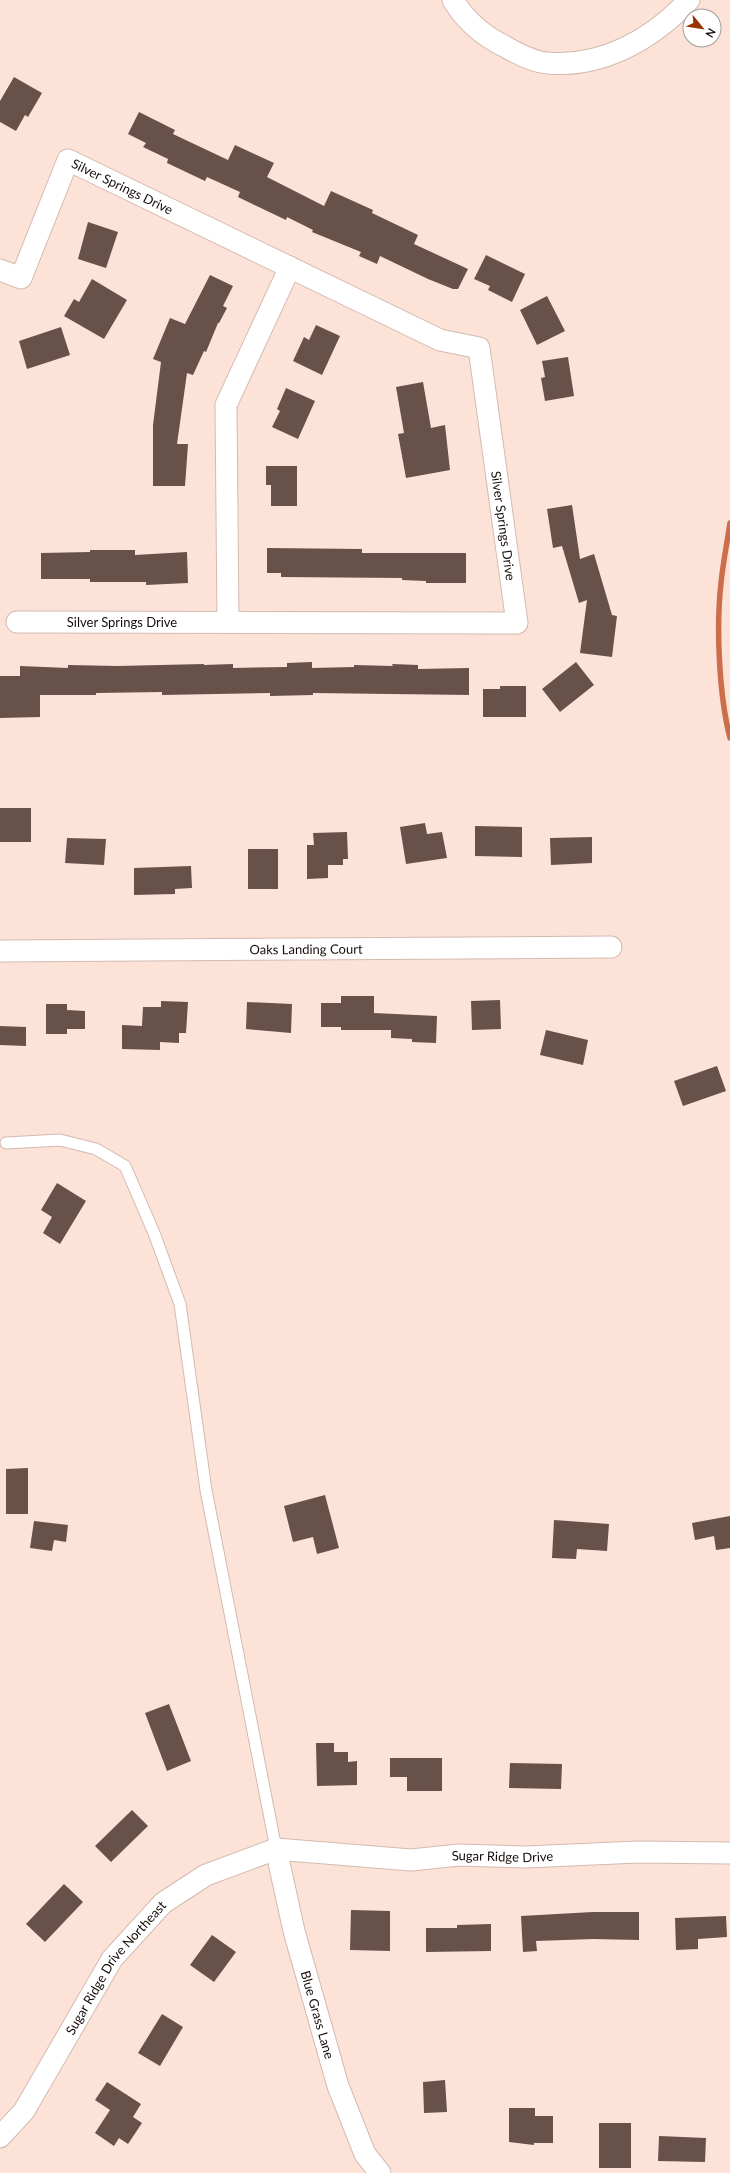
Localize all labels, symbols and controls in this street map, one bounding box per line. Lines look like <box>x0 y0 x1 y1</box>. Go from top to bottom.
north arrow <box>682 8 722 48</box>
text: N <box>703 26 719 40</box>
street label: Silver Springs Drive <box>69 155 176 218</box>
street label: Silver Springs Drive <box>488 470 519 582</box>
street label: Silver Springs Drive <box>67 614 177 630</box>
street label: Oaks Landing Court <box>249 941 363 957</box>
street label: Sugar Ridge Drive <box>451 1847 554 1865</box>
street label: Sugar Ridge Drive Northeast <box>62 1897 169 2038</box>
street label: Blue Grass Lane <box>298 1969 338 2061</box>

